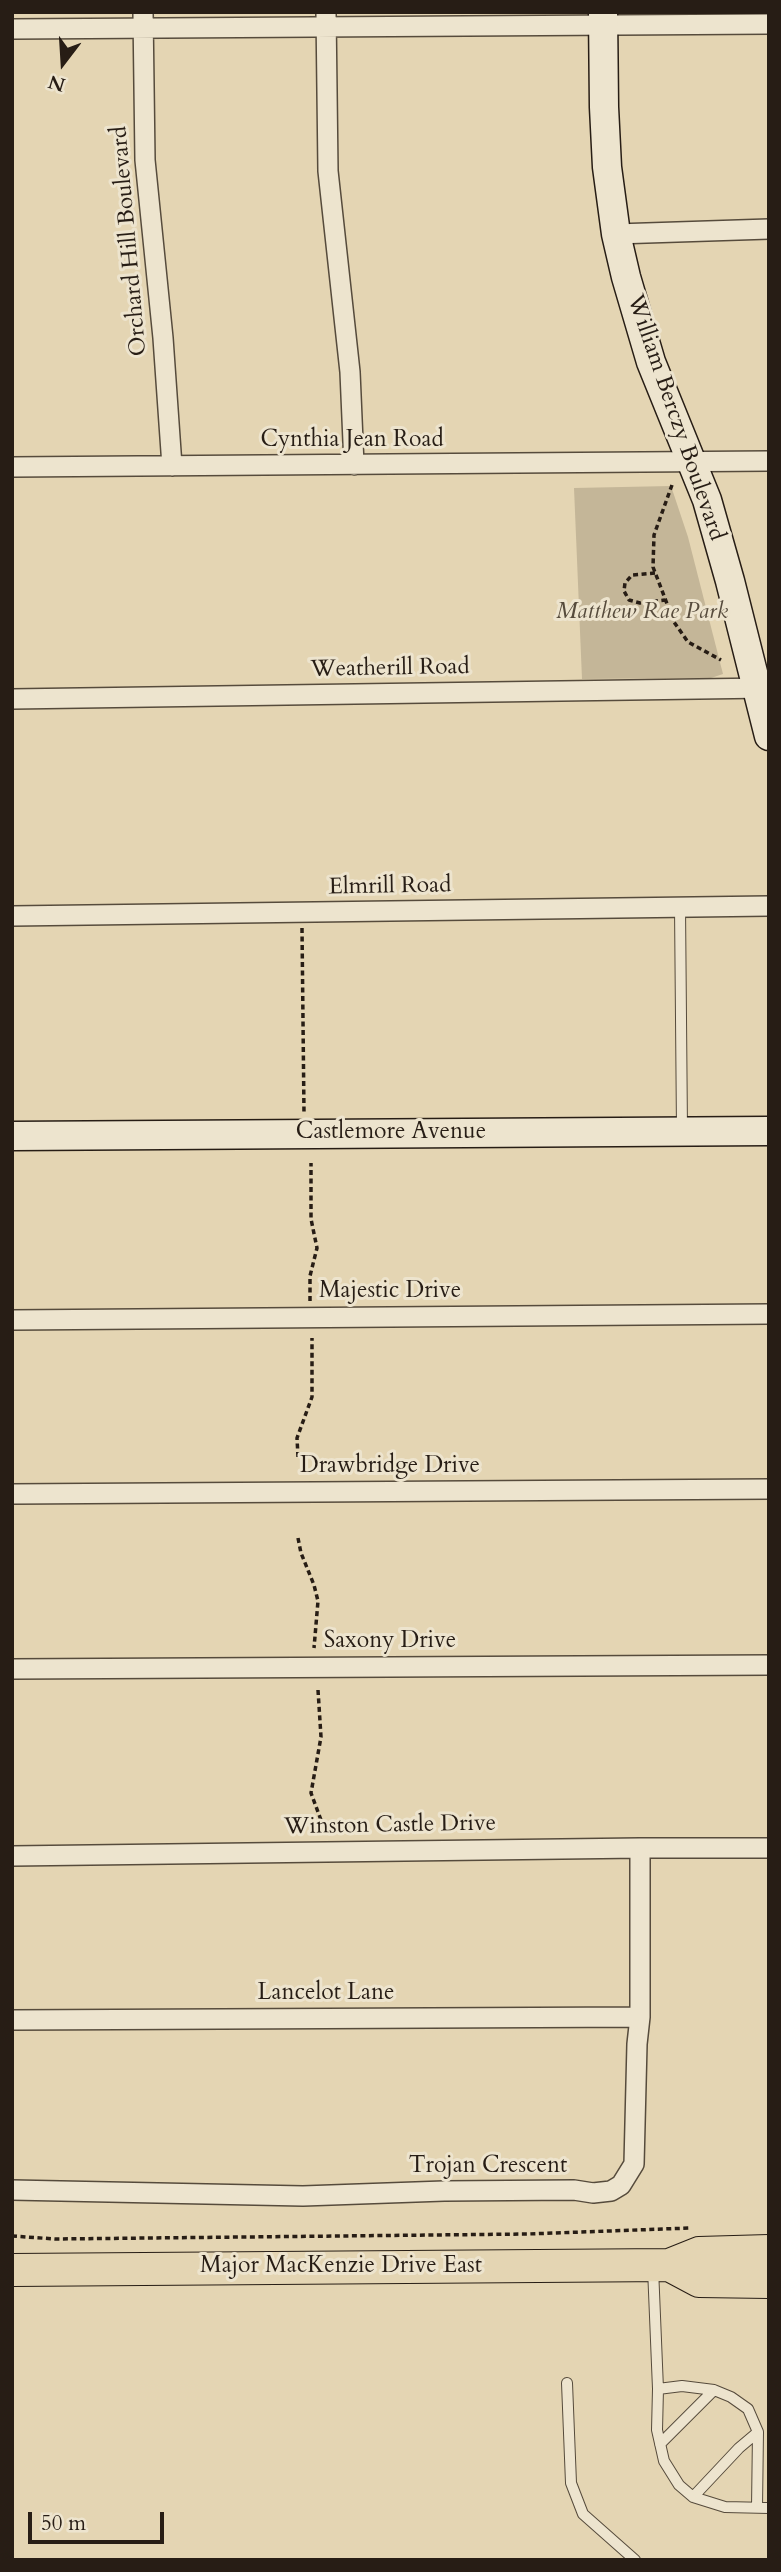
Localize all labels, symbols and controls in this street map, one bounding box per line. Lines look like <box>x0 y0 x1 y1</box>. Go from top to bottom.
north arrow <box>28 28 98 98</box>
text: N <box>45 68 69 98</box>
street label: Orchard Hill Boulevard <box>106 125 154 357</box>
street label: William Berczy Boulevard <box>620 291 730 545</box>
street label: Cynthia Jean Road <box>260 427 444 455</box>
park label: Matthew Rae Park <box>556 599 728 627</box>
street label: Weatherill Road <box>310 654 470 684</box>
street label: Elmrill Road <box>328 872 452 902</box>
street label: Castlemore Avenue <box>296 1119 486 1147</box>
street label: Majestic Drive <box>319 1278 461 1306</box>
street label: Drawbridge Drive <box>300 1453 480 1481</box>
street label: Saxony Drive <box>324 1628 456 1656</box>
street label: Winston Castle Drive <box>284 1810 496 1842</box>
street label: Lancelot Lane <box>258 1980 394 2008</box>
street label: Trojan Crescent <box>409 2153 567 2181</box>
street label: Major MacKenzie Drive East <box>200 2253 482 2281</box>
scale bar <box>32 2498 168 2542</box>
text: 50 m <box>41 2509 86 2538</box>

